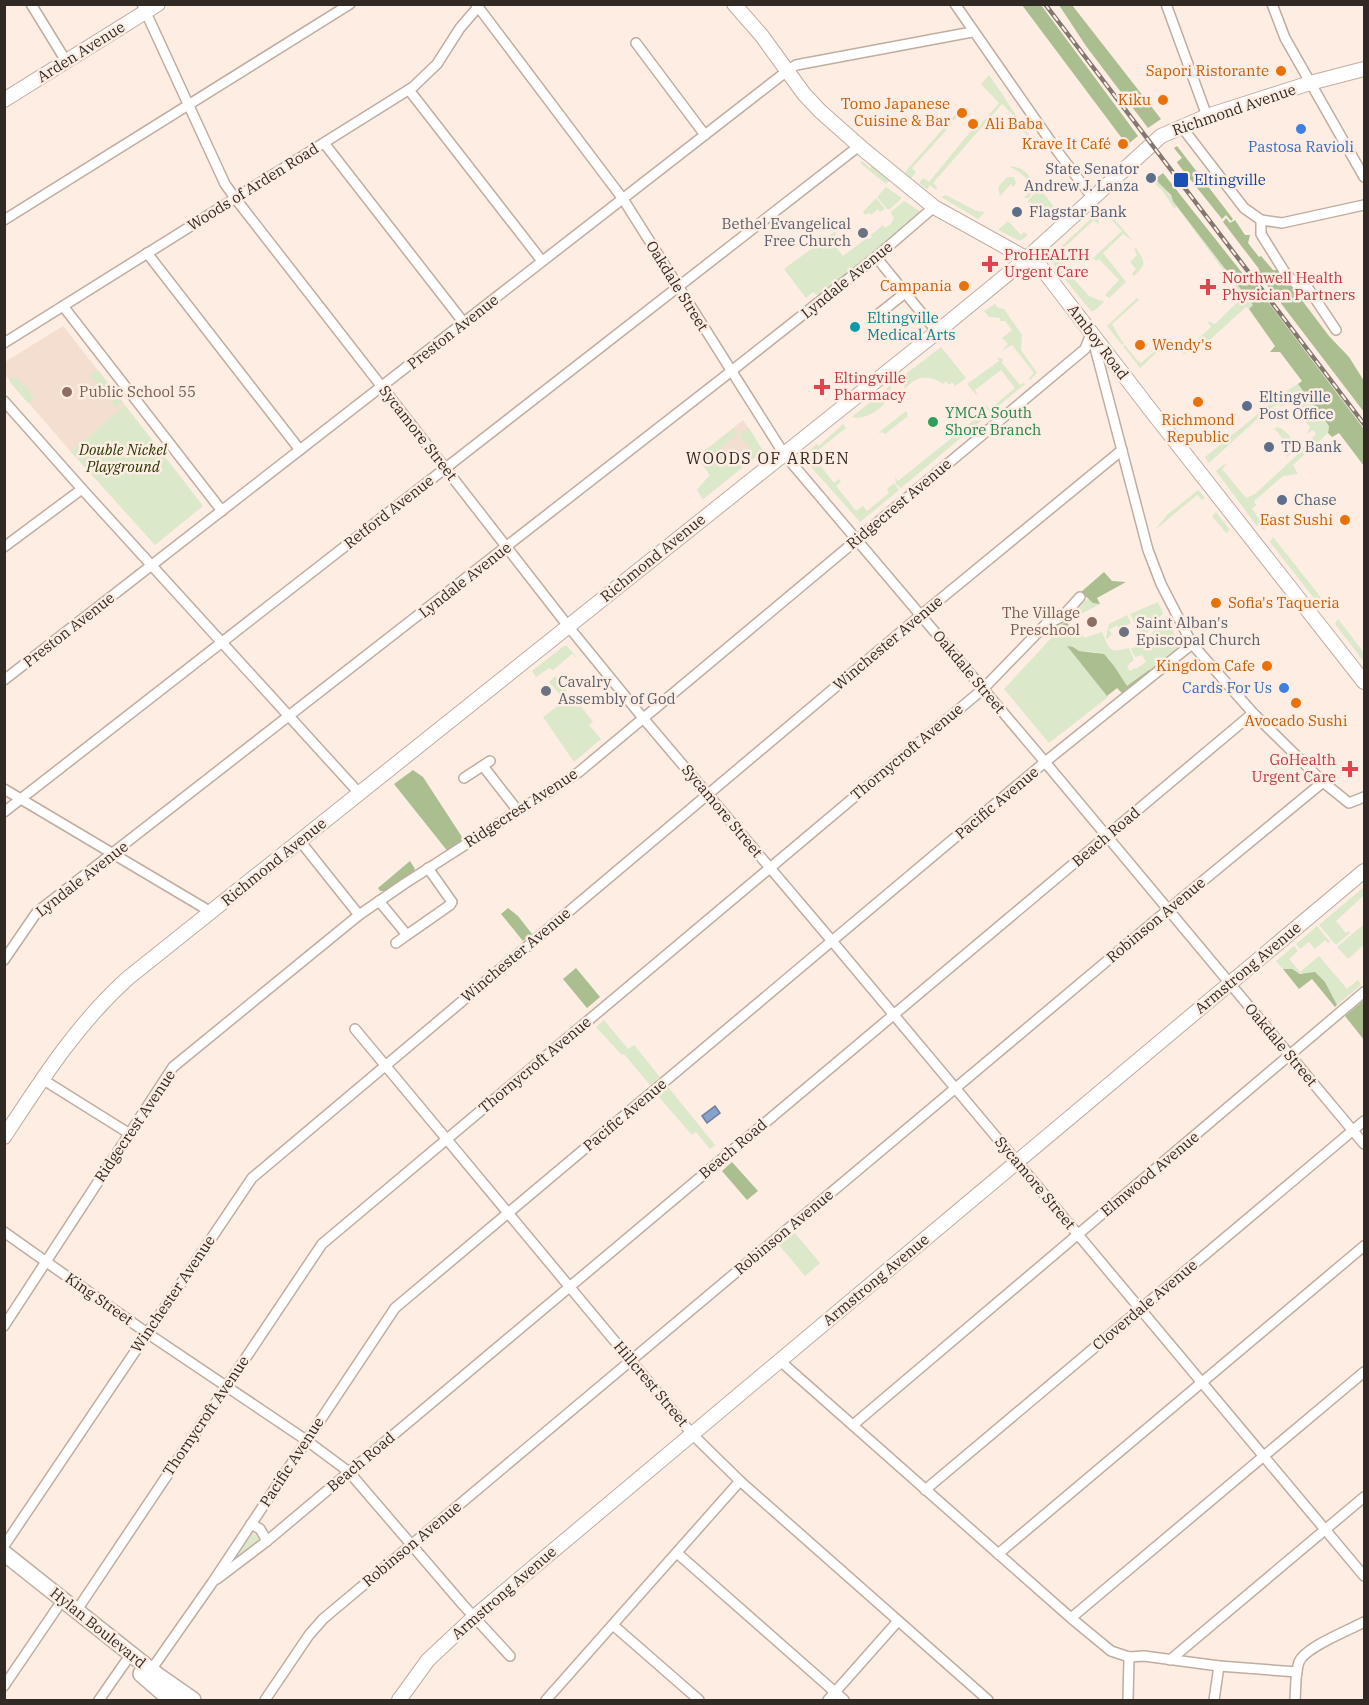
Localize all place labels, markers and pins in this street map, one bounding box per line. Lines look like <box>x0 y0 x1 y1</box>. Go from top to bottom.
place label: Sapori Ristorante <box>1146 61 1269 80</box>
marker: Sapori Ristorante <box>1274 64 1288 78</box>
place label: Kiku <box>1118 90 1151 109</box>
marker: Kiku <box>1156 93 1170 107</box>
place label: Tomo Japanese Cuisine & Bar <box>841 94 950 130</box>
marker: Tomo Japanese Cuisine & Bar <box>955 106 969 120</box>
place label: Ali Baba <box>985 114 1043 133</box>
marker: Ali Baba <box>966 117 980 131</box>
marker: Pastosa Ravioli <box>1294 122 1308 136</box>
place label: Krave It Café <box>1022 134 1111 153</box>
marker: Krave It Café <box>1116 137 1130 151</box>
place label: Pastosa Ravioli <box>1248 137 1354 156</box>
place label: State Senator Andrew J. Lanza <box>1024 159 1139 195</box>
place label: Eltingville <box>1194 170 1266 189</box>
marker: State Senator Andrew J. Lanza <box>1144 171 1158 185</box>
marker: Eltingville <box>1172 171 1190 189</box>
place label: Flagstar Bank <box>1029 202 1127 221</box>
marker: Flagstar Bank <box>1010 205 1024 219</box>
place label: Bethel Evangelical Free Church <box>721 214 851 250</box>
marker: Bethel Evangelical Free Church <box>856 226 870 240</box>
place label: ProHEALTH Urgent Care <box>1004 245 1090 281</box>
marker: ProHEALTH Urgent Care <box>981 255 999 273</box>
place label: Northwell Health Physician Partners <box>1222 268 1355 304</box>
place label: Campania <box>880 276 952 295</box>
marker: Northwell Health Physician Partners <box>1199 278 1217 296</box>
marker: Campania <box>957 279 971 293</box>
place label: Eltingville Medical Arts <box>867 308 956 344</box>
marker: Eltingville Medical Arts <box>848 320 862 334</box>
place label: Wendy's <box>1152 335 1212 354</box>
marker: Wendy's <box>1133 338 1147 352</box>
place label: Eltingville Pharmacy <box>834 368 906 404</box>
marker: Eltingville Pharmacy <box>815 380 829 394</box>
place label: Public School 55 <box>79 382 196 401</box>
marker: Public School 55 <box>60 385 74 399</box>
place label: Eltingville Post Office <box>1259 387 1334 423</box>
marker: Richmond Republic <box>1191 395 1205 409</box>
marker: Eltingville Post Office <box>1240 399 1254 413</box>
place label: YMCA South Shore Branch <box>945 403 1041 439</box>
place label: Richmond Republic <box>1161 410 1235 446</box>
marker: YMCA South Shore Branch <box>926 415 940 429</box>
place label: TD Bank <box>1281 437 1342 456</box>
marker: TD Bank <box>1262 440 1276 454</box>
place label: Chase <box>1294 490 1337 509</box>
marker: Chase <box>1275 493 1289 507</box>
place label: East Sushi <box>1260 510 1333 529</box>
marker: East Sushi <box>1338 513 1352 527</box>
place label: Sofia's Taqueria <box>1228 593 1340 612</box>
marker: Sofia's Taqueria <box>1209 596 1223 610</box>
place label: The Village Preschool <box>1002 603 1080 639</box>
place label: Saint Alban's Episcopal Church <box>1136 613 1261 649</box>
marker: The Village Preschool <box>1085 615 1099 629</box>
marker: Saint Alban's Episcopal Church <box>1117 625 1131 639</box>
place label: Kingdom Cafe <box>1156 656 1255 675</box>
marker: Kingdom Cafe <box>1260 659 1274 673</box>
place label: Cavalry Assembly of God <box>558 672 676 708</box>
place label: Cards For Us <box>1182 678 1272 697</box>
marker: Cards For Us <box>1277 681 1291 695</box>
marker: Cavalry Assembly of God <box>539 684 553 698</box>
marker: Avocado Sushi <box>1289 696 1303 710</box>
place label: Avocado Sushi <box>1245 711 1348 730</box>
place label: GoHealth Urgent Care <box>1251 750 1336 786</box>
marker: GoHealth Urgent Care <box>1341 760 1359 778</box>

